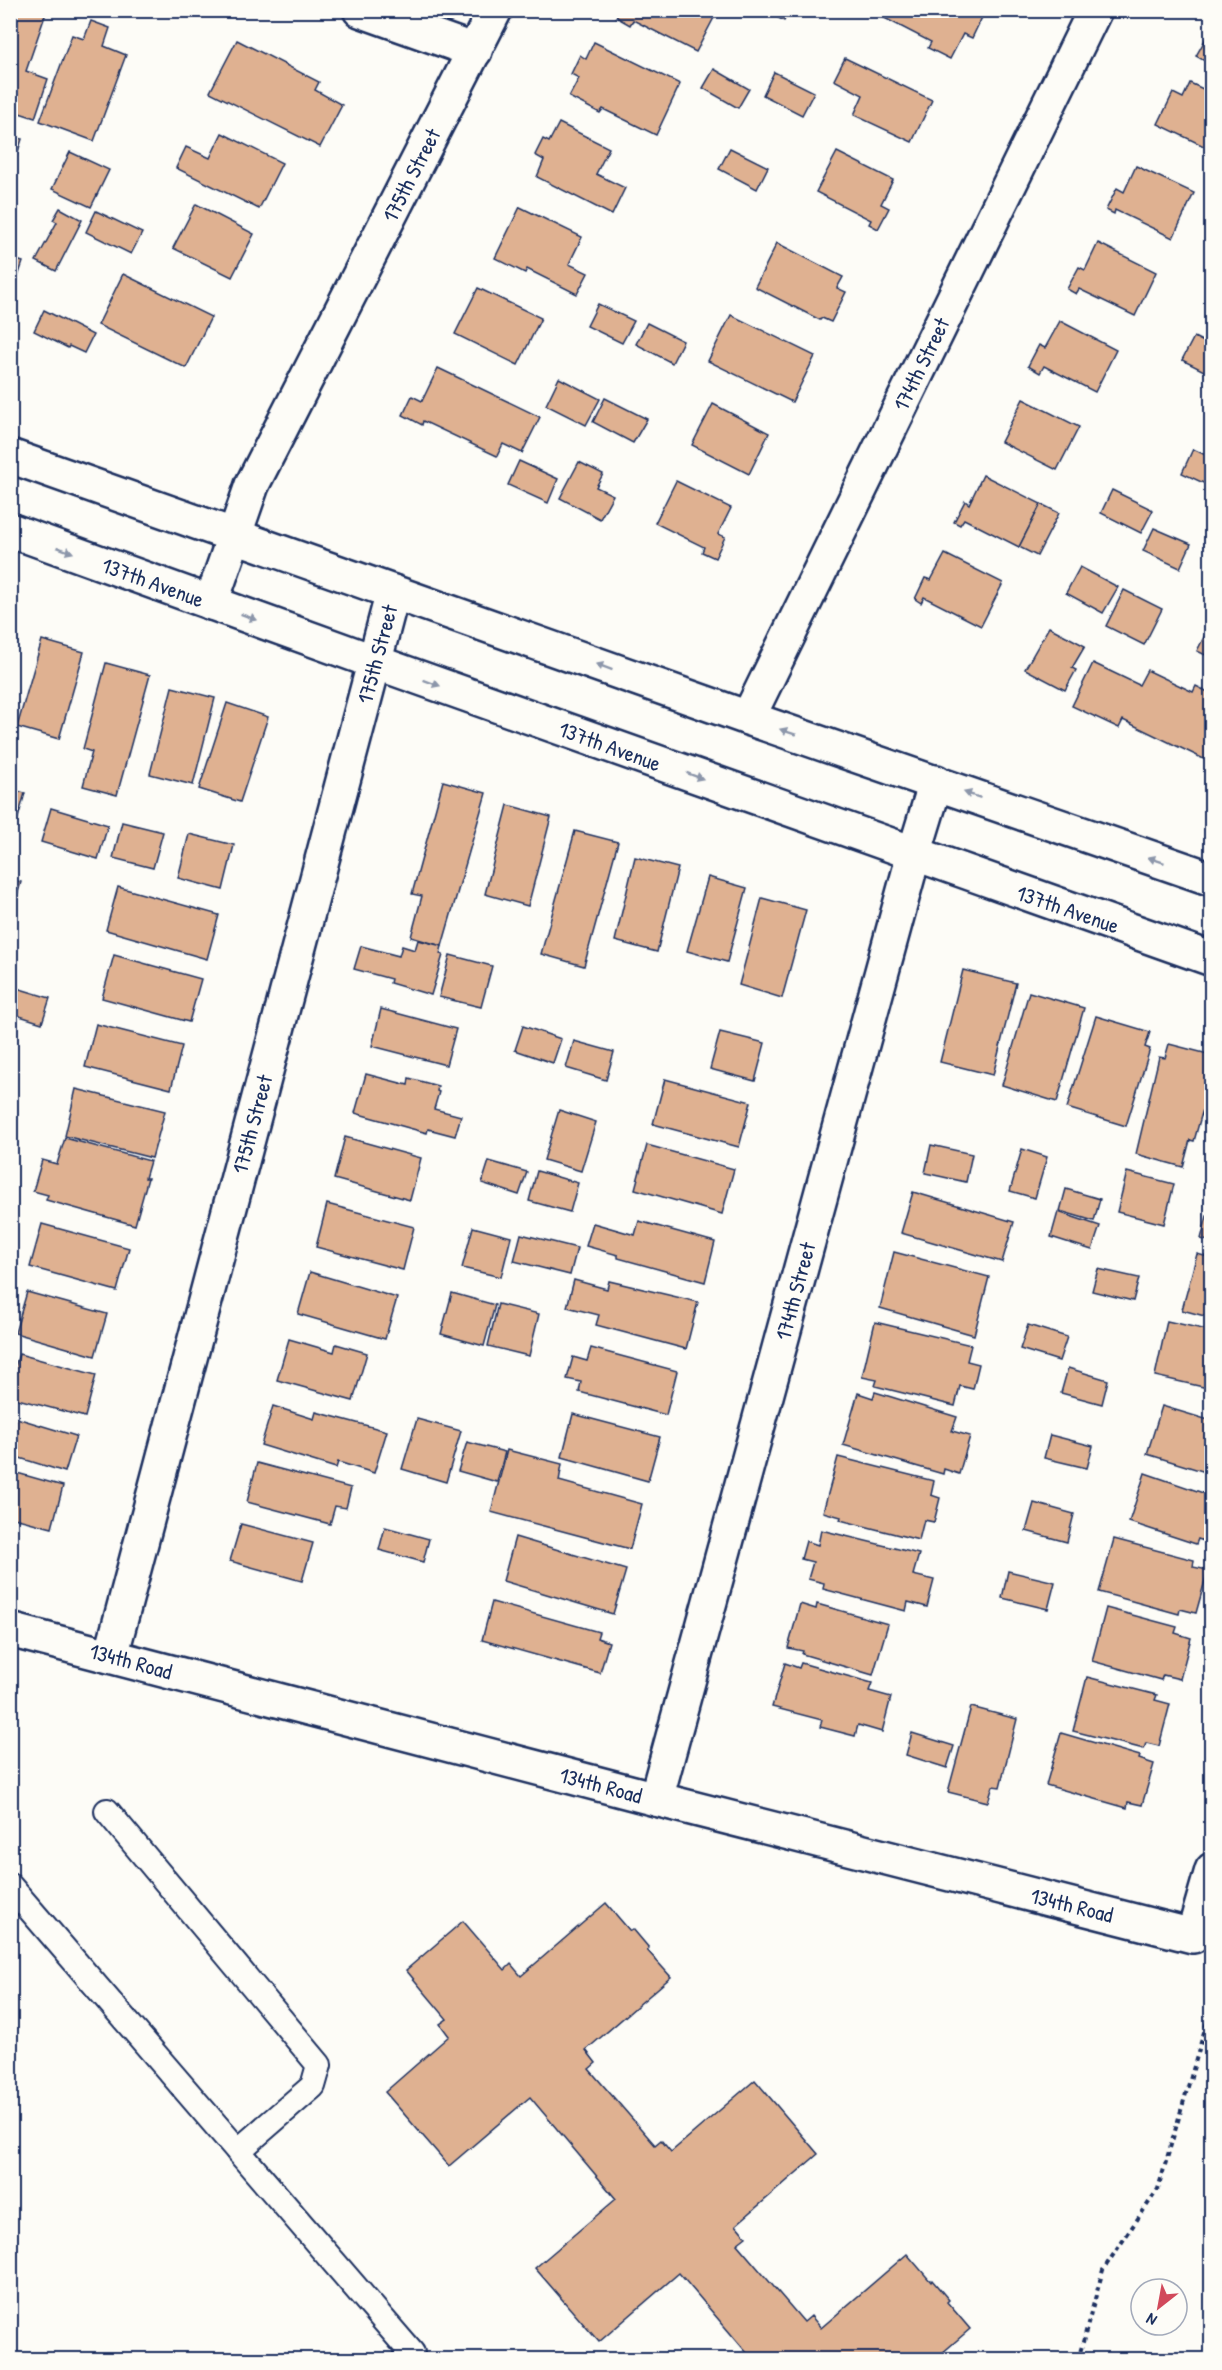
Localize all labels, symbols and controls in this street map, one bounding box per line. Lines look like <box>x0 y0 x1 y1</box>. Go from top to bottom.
street label: 175th Street <box>375 123 448 227</box>
street label: 174th Street <box>886 312 957 416</box>
one-way arrow <box>57 545 75 555</box>
street label: 137th Avenue <box>98 550 208 614</box>
street label: 175th Street <box>349 601 405 707</box>
one-way arrow <box>240 612 258 622</box>
one-way arrow <box>595 662 613 672</box>
one-way arrow <box>423 678 441 688</box>
street label: 137th Avenue <box>555 714 665 778</box>
one-way arrow <box>779 726 797 736</box>
one-way arrow <box>686 772 704 782</box>
one-way arrow <box>963 790 981 800</box>
one-way arrow <box>1147 854 1165 864</box>
street label: 137th Avenue <box>1013 877 1123 941</box>
street label: 175th Street <box>224 1071 280 1177</box>
street label: 174th Street <box>768 1238 823 1343</box>
street label: 134th Road <box>87 1636 176 1686</box>
street label: 134th Road <box>557 1760 646 1810</box>
street label: 134th Road <box>1028 1880 1117 1930</box>
north arrow <box>1129 2277 1189 2337</box>
text: N <box>1142 2308 1161 2331</box>

